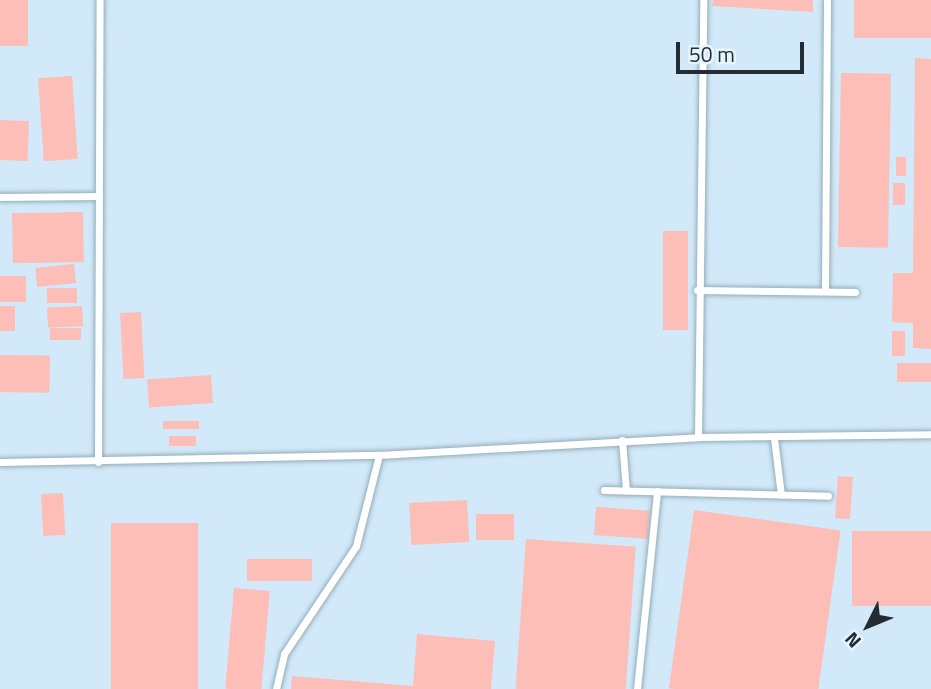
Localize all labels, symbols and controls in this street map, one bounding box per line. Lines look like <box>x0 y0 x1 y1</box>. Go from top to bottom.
scale bar <box>679 28 807 72</box>
text: 50 m <box>689 38 735 70</box>
north arrow <box>833 591 903 661</box>
text: N <box>837 626 867 655</box>

